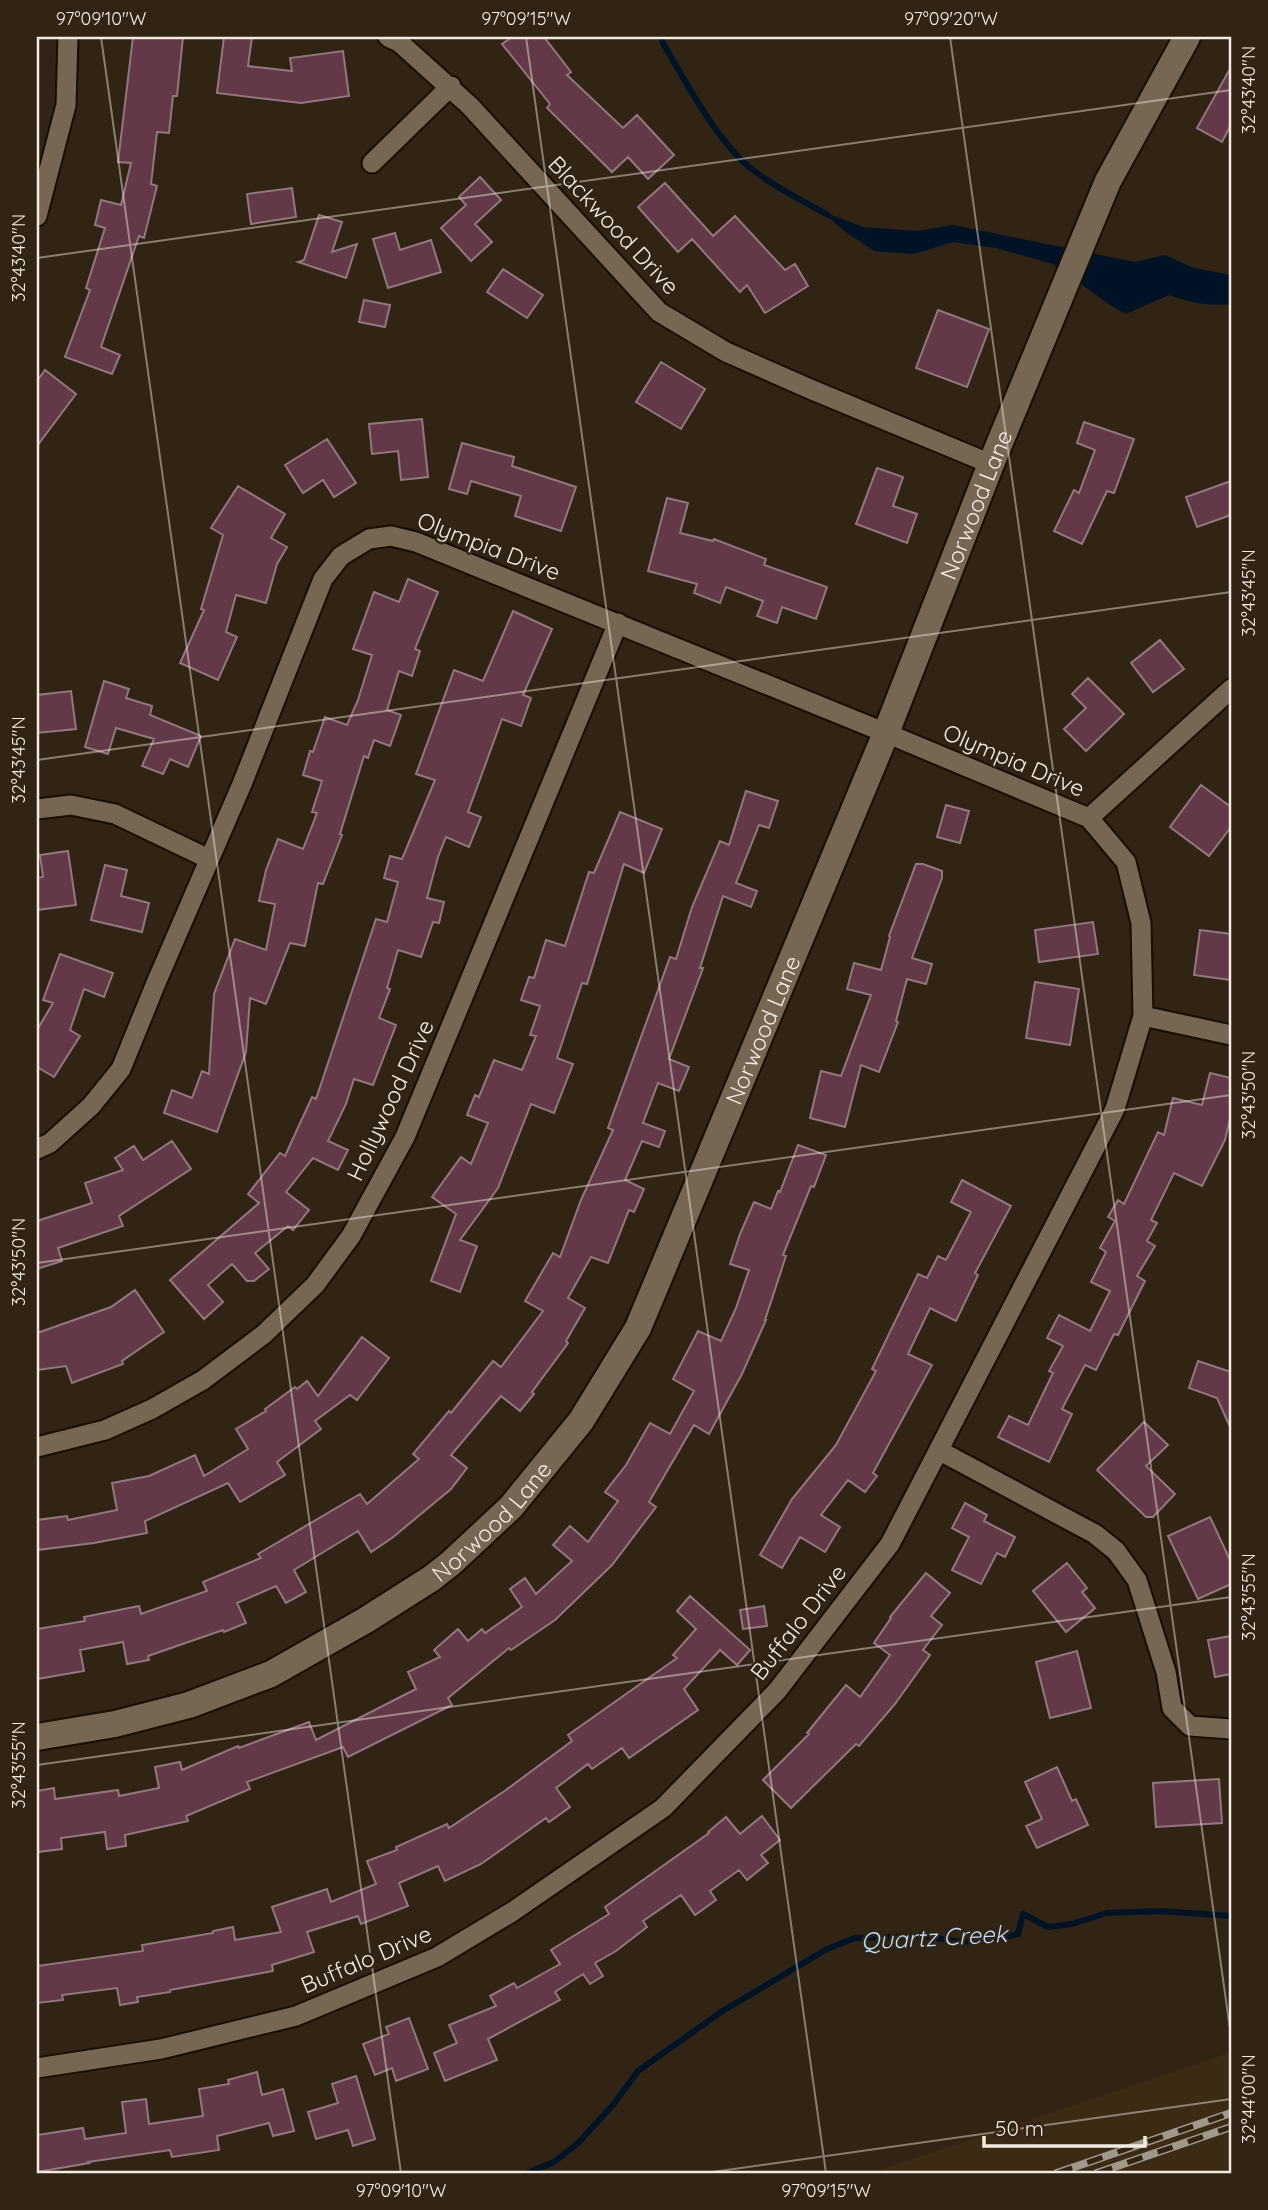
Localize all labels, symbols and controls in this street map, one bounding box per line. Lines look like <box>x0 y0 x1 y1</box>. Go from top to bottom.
text: 97°09'10"W <box>56 7 146 30</box>
text: 97°09'15"W <box>481 7 571 30</box>
text: 97°09'20"W <box>904 7 998 30</box>
text: 32°43'40"N <box>1237 46 1260 134</box>
street label: Blackwood Drive <box>542 150 686 300</box>
text: 32°43'40"N <box>7 214 30 302</box>
street label: Norwood Lane <box>933 425 1018 583</box>
street label: Olympia Drive <box>413 505 565 587</box>
text: 32°43'45"N <box>1237 549 1260 637</box>
text: 32°43'45"N <box>7 716 30 804</box>
street label: Olympia Drive <box>939 717 1089 803</box>
street label: Norwood Lane <box>718 951 806 1108</box>
street label: Hollywood Drive <box>340 1015 440 1185</box>
text: 32°43'50"N <box>1237 1051 1260 1139</box>
text: 32°43'50"N <box>7 1218 30 1306</box>
street label: Norwood Lane <box>425 1455 557 1587</box>
text: 32°43'55"N <box>1237 1553 1260 1641</box>
street label: Buffalo Drive <box>744 1558 852 1686</box>
text: 32°43'55"N <box>7 1721 30 1809</box>
street label: Buffalo Drive <box>296 1918 436 2000</box>
water label: Quartz Creek <box>860 1918 1010 1956</box>
text: 32°44'00"N <box>1237 2054 1260 2144</box>
scale bar <box>984 2105 1146 2149</box>
text: 50 m <box>995 2115 1044 2141</box>
text: 97°09'10"W <box>356 2179 446 2202</box>
text: 97°09'15"W <box>781 2179 871 2202</box>

